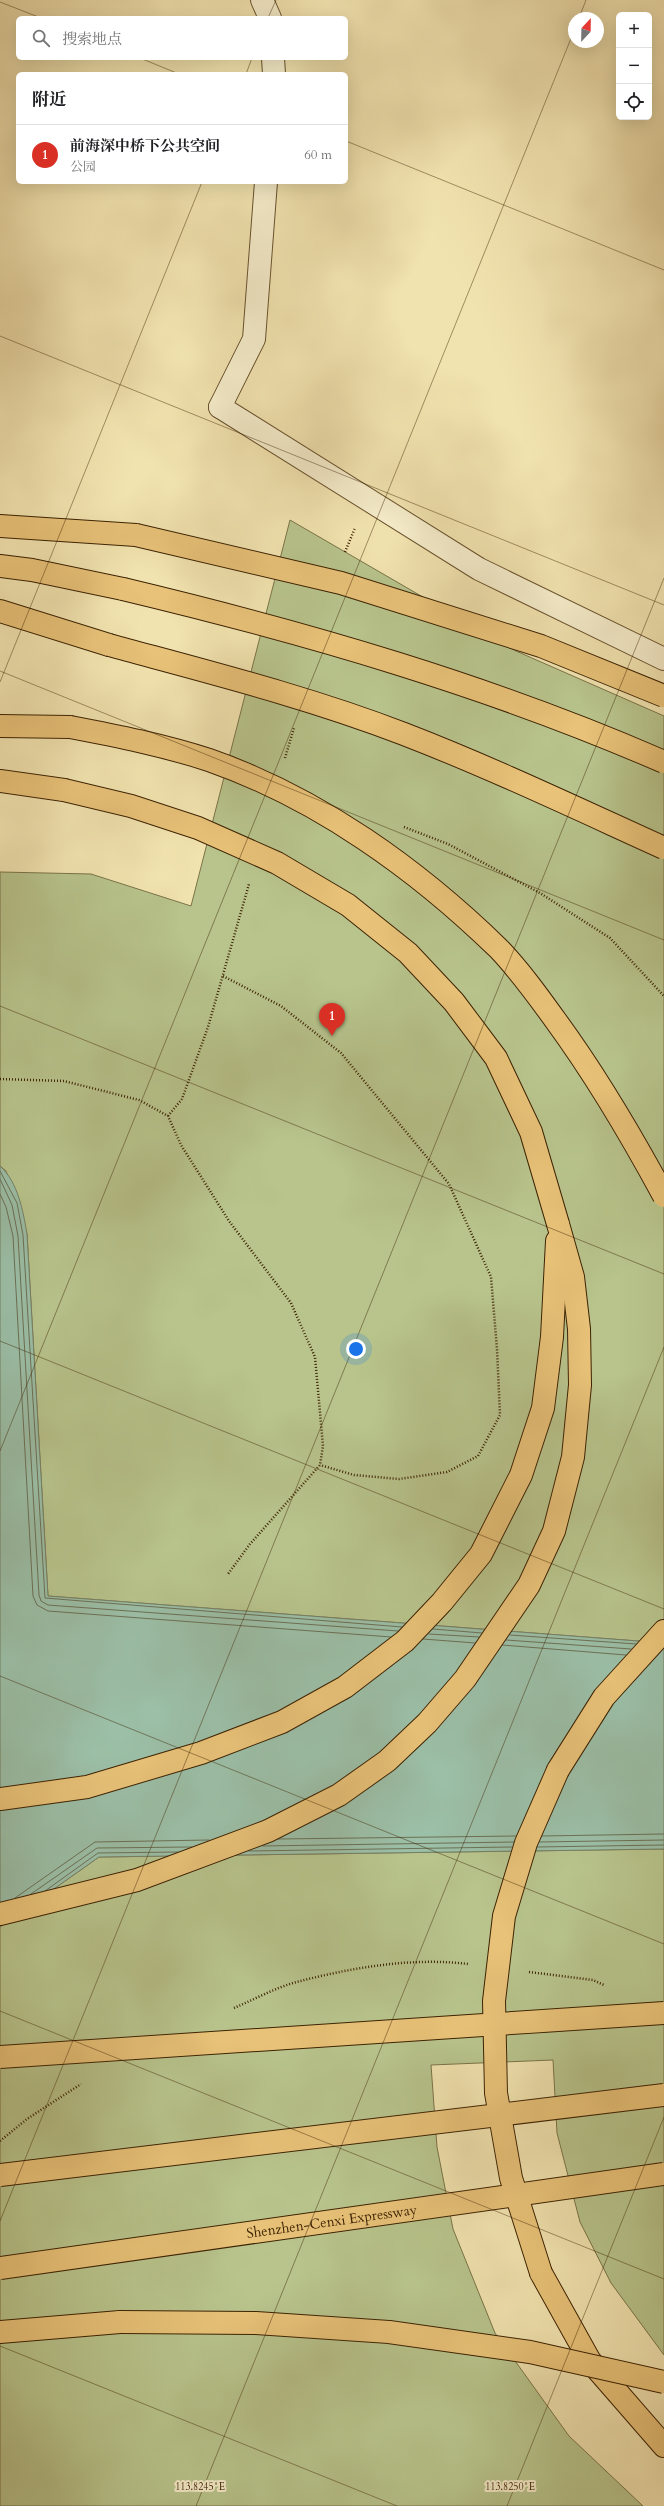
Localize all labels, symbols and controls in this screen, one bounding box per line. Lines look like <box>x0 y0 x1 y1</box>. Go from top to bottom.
north arrow <box>568 12 604 48</box>
map controls <box>616 12 652 120</box>
button: + <box>616 12 652 48</box>
search box <box>16 16 348 60</box>
icon: search <box>30 27 52 49</box>
text: 搜索地点 <box>62 29 122 49</box>
button: − <box>616 48 652 84</box>
button: locate <box>616 84 652 120</box>
text: 附近 <box>32 88 66 111</box>
text: 前海深中桥下公共空间 <box>70 136 220 156</box>
text: 1 <box>42 146 48 164</box>
text: 60 m <box>304 146 332 164</box>
text: 公园 <box>70 158 96 176</box>
pin: 1 <box>319 1003 345 1036</box>
your location <box>346 1339 366 1359</box>
street label: Shenzhen-Cenxi Expressway <box>245 2200 419 2242</box>
text: 113.8245°E <box>175 2480 225 2494</box>
text: 113.8250°E <box>485 2480 535 2494</box>

